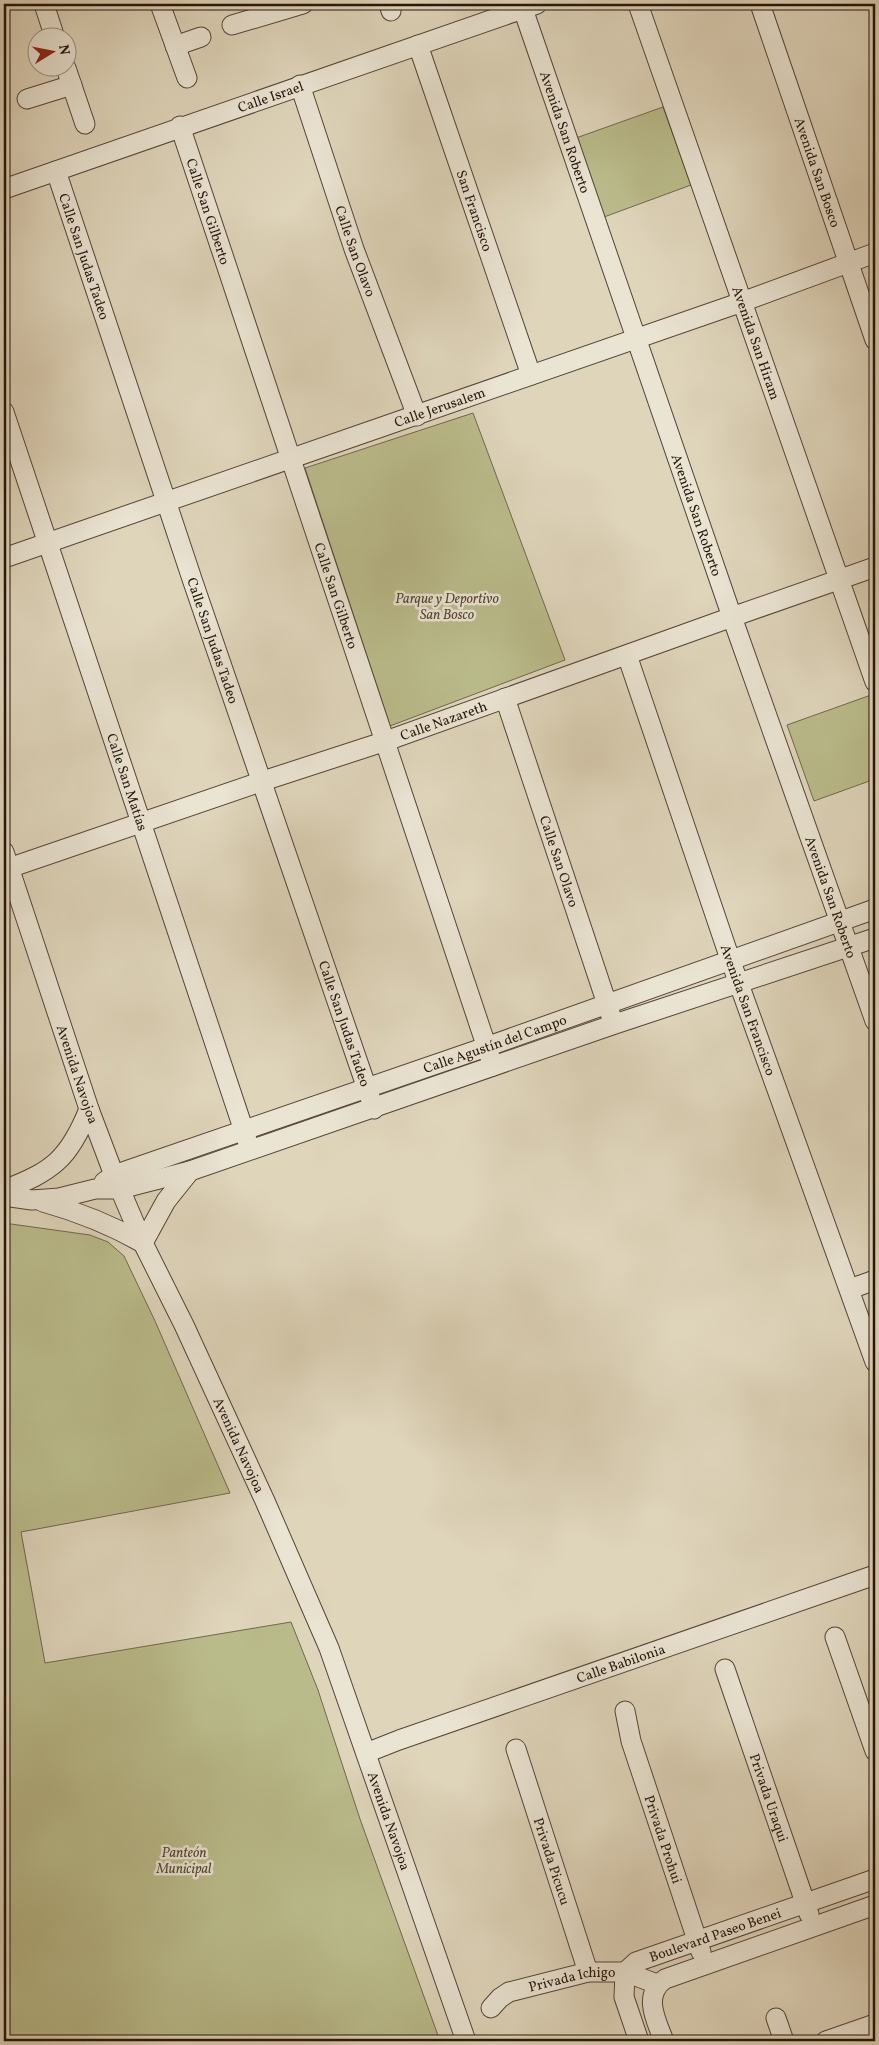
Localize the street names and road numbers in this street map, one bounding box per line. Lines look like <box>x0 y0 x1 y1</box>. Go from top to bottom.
street label: Avenida San Roberto <box>534 69 594 196</box>
street label: Calle Israel <box>235 78 306 118</box>
street label: Avenida San Bosco <box>789 115 844 230</box>
street label: Calle San Gilberto <box>180 156 234 267</box>
street label: San Francisco <box>451 168 496 254</box>
street label: Calle San Judas Tadeo <box>53 191 113 322</box>
street label: Calle San Olavo <box>329 203 379 300</box>
street label: Avenida San Hiram <box>726 284 784 403</box>
street label: Calle Jerusalem <box>392 384 488 433</box>
street label: Avenida San Roberto <box>666 452 725 579</box>
street label: Calle San Gilberto <box>308 541 361 652</box>
street label: Calle San Judas Tadeo <box>181 575 242 706</box>
street label: Calle Nazareth <box>398 697 490 746</box>
street label: Calle San Matías <box>101 731 151 834</box>
street label: Calle San Olavo <box>534 813 582 910</box>
street label: Avenida San Roberto <box>799 834 860 961</box>
street label: Avenida San Francisco <box>715 942 779 1078</box>
street label: Calle San Judas Tadeo <box>313 958 374 1089</box>
street label: Calle Agustín del Campo <box>421 1011 570 1079</box>
street label: Avenida Navojoa <box>51 1023 102 1127</box>
street label: Avenida Navojoa <box>208 1395 268 1497</box>
street label: Calle Babilonia <box>574 1640 668 1689</box>
street label: Privada Uraqui <box>744 1751 792 1845</box>
street label: Avenida Navojoa <box>362 1769 414 1873</box>
street label: Privada Prohui <box>639 1793 686 1886</box>
street label: Privada Picucu <box>528 1816 574 1908</box>
street label: Boulevard Paseo Benei <box>647 1904 784 1968</box>
street label: Privada Ichigo <box>527 1964 615 1998</box>

